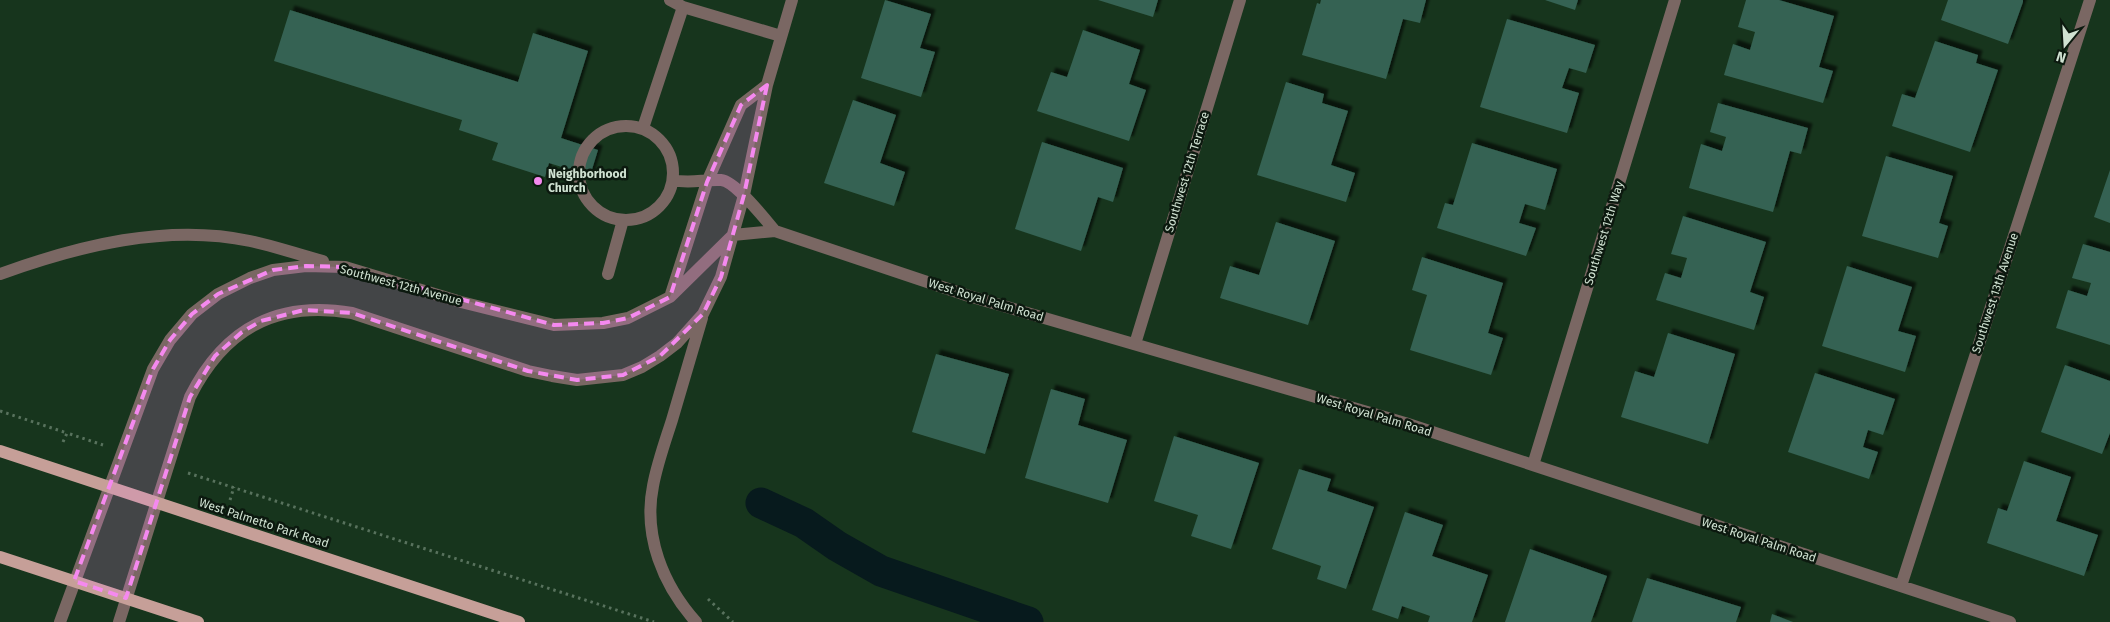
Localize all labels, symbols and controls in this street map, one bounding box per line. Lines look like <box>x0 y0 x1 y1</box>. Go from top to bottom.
north arrow <box>2040 20 2090 70</box>
text: N <box>2054 47 2068 66</box>
street label: Southwest 12th Terrace <box>1162 110 1212 234</box>
place label: Neighborhood Church <box>548 167 627 195</box>
marker: Neighborhood Church <box>532 175 544 187</box>
street label: Southwest 12th Way <box>1582 179 1626 287</box>
street label: Southwest 13th Avenue <box>1969 231 2021 355</box>
street label: Southwest 12th Avenue <box>338 262 464 308</box>
street label: West Royal Palm Road <box>927 276 1045 324</box>
street label: West Royal Palm Road <box>1315 391 1433 439</box>
street label: West Palmetto Park Road <box>197 495 331 551</box>
street label: West Royal Palm Road <box>1700 515 1818 565</box>

